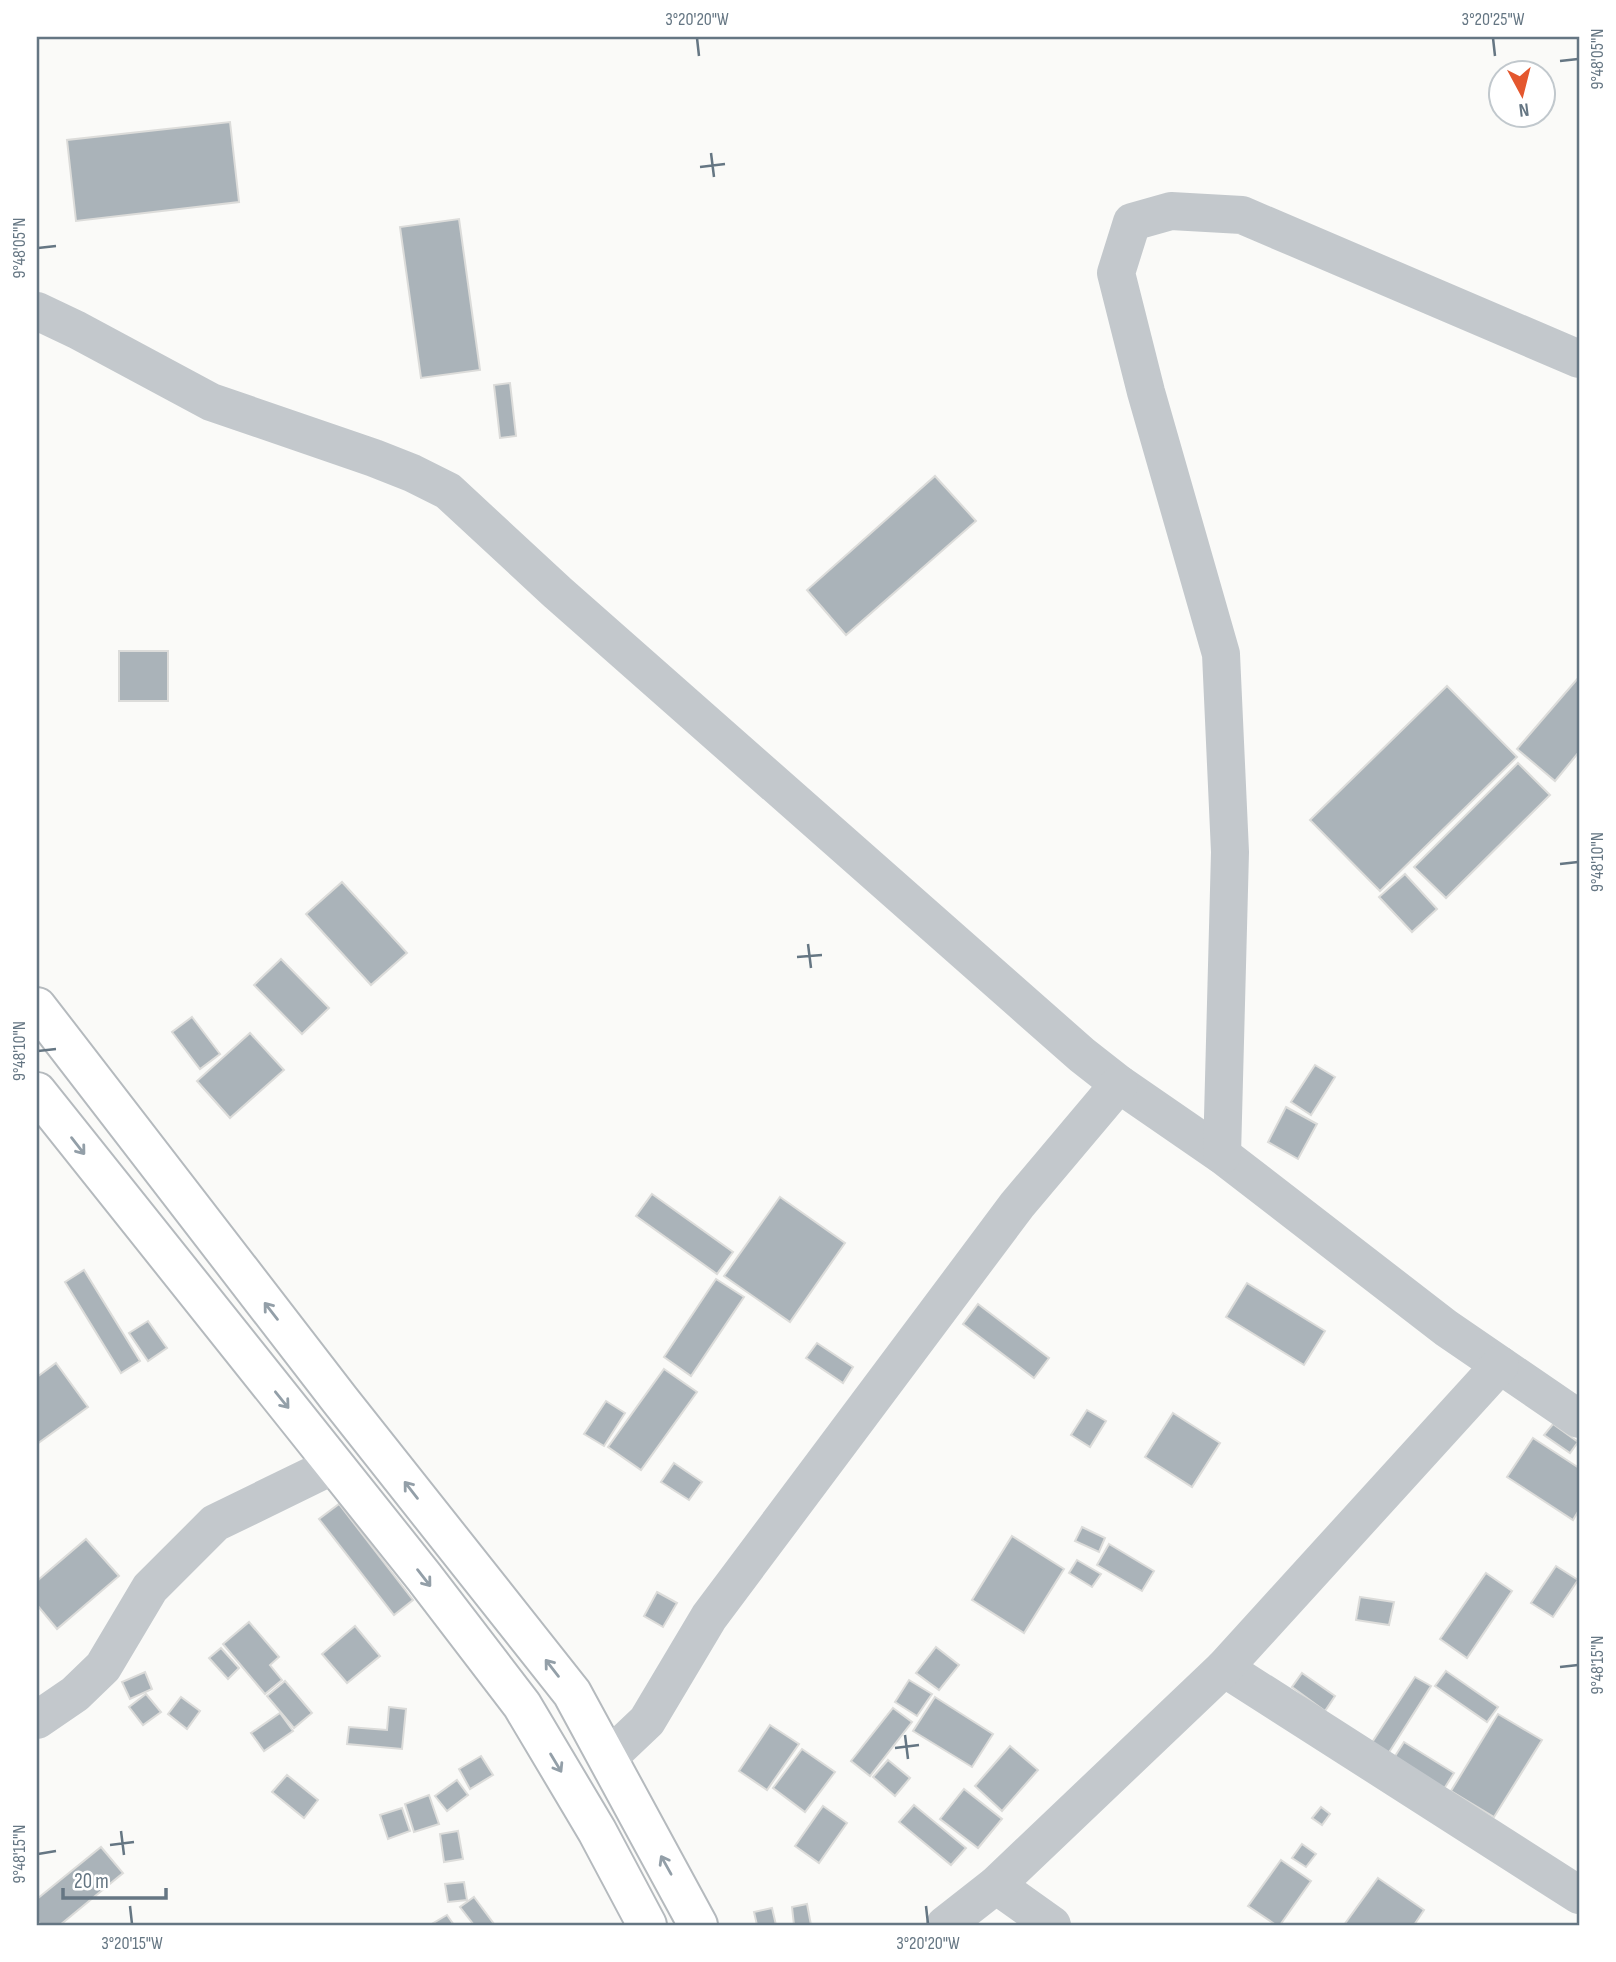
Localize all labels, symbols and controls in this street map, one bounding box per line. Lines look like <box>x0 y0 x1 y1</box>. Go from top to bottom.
text: 3°20'20"W <box>665 9 729 30</box>
text: 3°20'25"W <box>1462 9 1525 30</box>
text: 9°48'05"N <box>1587 29 1608 89</box>
north arrow <box>1486 60 1556 130</box>
text: N <box>1517 97 1530 121</box>
text: 9°48'05"N <box>9 218 30 278</box>
text: 9°48'10"N <box>1587 832 1608 892</box>
text: 9°48'10"N <box>9 1021 30 1081</box>
one-way arrow <box>71 1137 86 1155</box>
one-way arrow <box>264 1302 278 1321</box>
one-way arrow <box>274 1391 290 1409</box>
one-way arrow <box>403 1482 419 1500</box>
one-way arrow <box>417 1568 432 1586</box>
text: 9°48'15"N <box>1587 1635 1608 1695</box>
one-way arrow <box>545 1660 560 1678</box>
one-way arrow <box>549 1752 563 1772</box>
text: 9°48'15"N <box>9 1824 30 1884</box>
one-way arrow <box>659 1855 672 1876</box>
scale bar <box>63 1857 166 1901</box>
text: 20 m <box>74 1869 109 1894</box>
text: 3°20'15"W <box>101 1933 163 1954</box>
text: 3°20'20"W <box>896 1933 960 1954</box>

